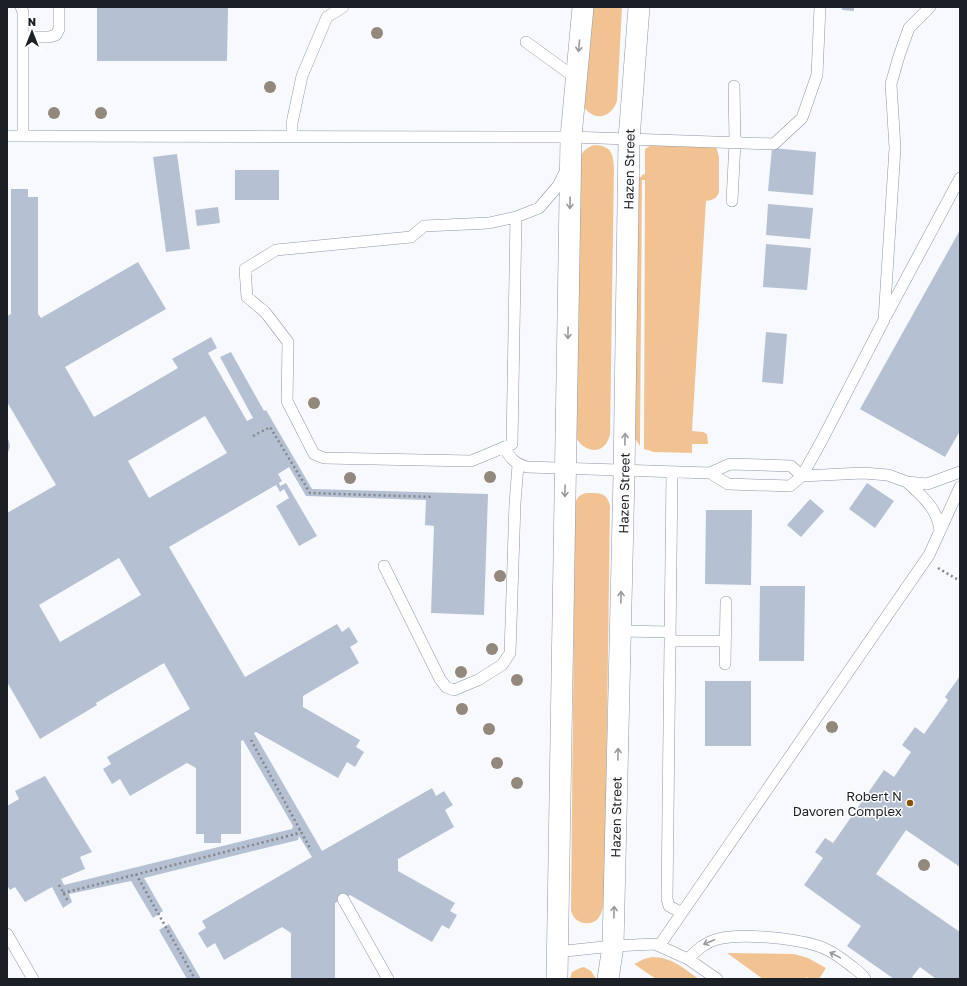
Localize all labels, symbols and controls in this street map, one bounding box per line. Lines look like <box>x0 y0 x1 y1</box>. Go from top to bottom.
north arrow <box>12 12 52 52</box>
text: N <box>28 15 36 28</box>
one-way arrow <box>576 39 583 52</box>
street label: Hazen Street <box>620 128 638 210</box>
one-way arrow <box>566 196 574 209</box>
one-way arrow <box>564 326 571 339</box>
one-way arrow <box>621 433 629 446</box>
street label: Hazen Street <box>615 452 633 534</box>
one-way arrow <box>561 484 569 497</box>
one-way arrow <box>618 591 625 604</box>
one-way arrow <box>614 748 622 761</box>
street label: Hazen Street <box>607 776 625 858</box>
place label: Robert N Davoren Complex <box>793 788 902 819</box>
marker: Robert N Davoren Complex <box>905 798 915 808</box>
one-way arrow <box>610 906 618 919</box>
one-way arrow <box>703 939 715 946</box>
one-way arrow <box>829 951 841 959</box>

